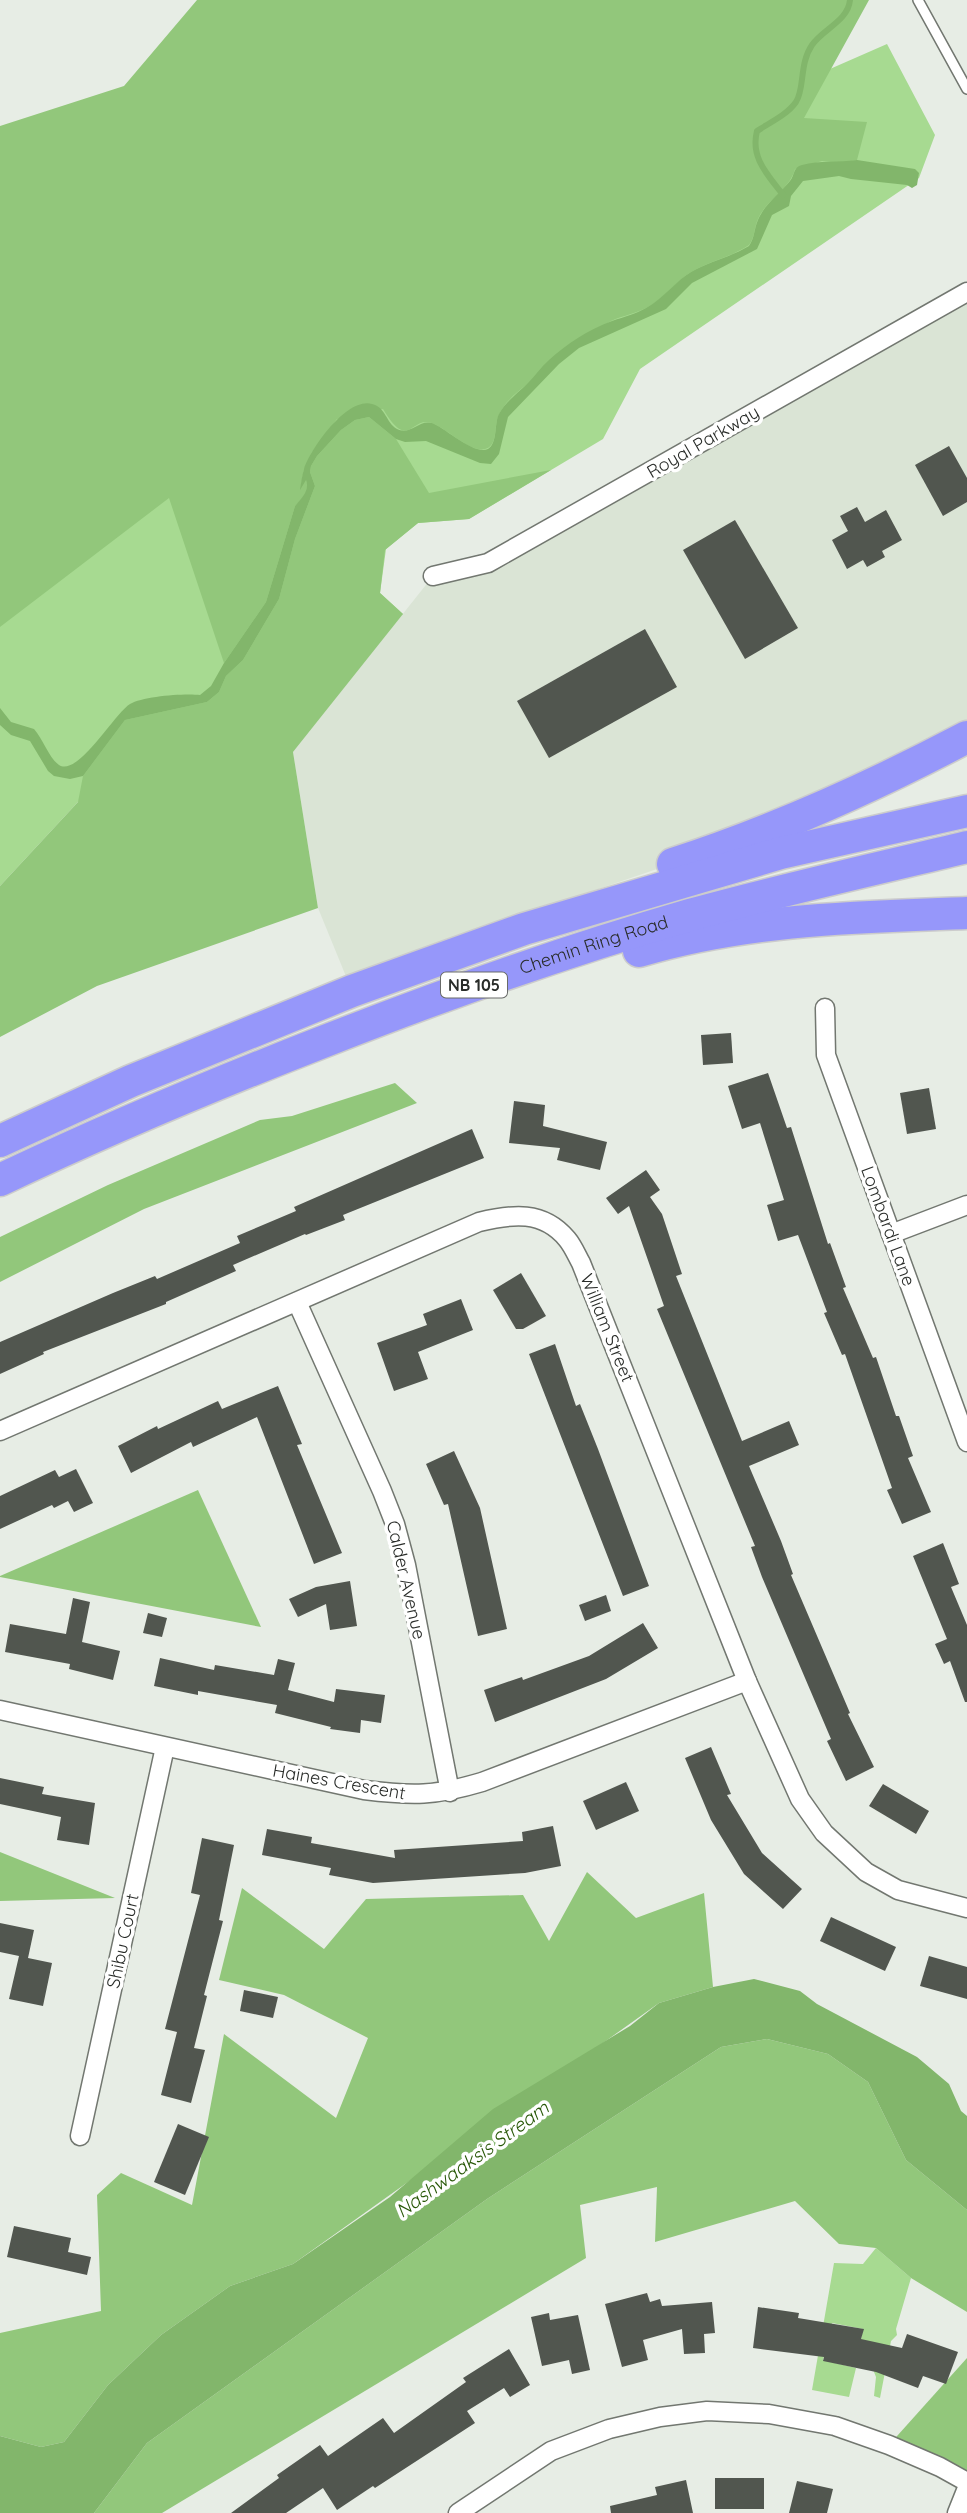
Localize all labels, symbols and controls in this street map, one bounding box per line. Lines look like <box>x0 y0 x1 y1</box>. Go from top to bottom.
street label: Royal Parkway <box>642 400 763 483</box>
street label: Chemin Ring Road <box>516 910 671 979</box>
road number: NB 105 <box>441 973 507 998</box>
street label: Lombardi Lane <box>856 1163 921 1289</box>
street label: William Street <box>575 1270 640 1385</box>
street label: Calder Avenue <box>382 1518 431 1641</box>
street label: Haines Crescent <box>271 1758 407 1805</box>
street label: Shibu Court <box>101 1891 144 1990</box>
water label: Nashwaaksis Stream <box>391 2095 554 2223</box>

